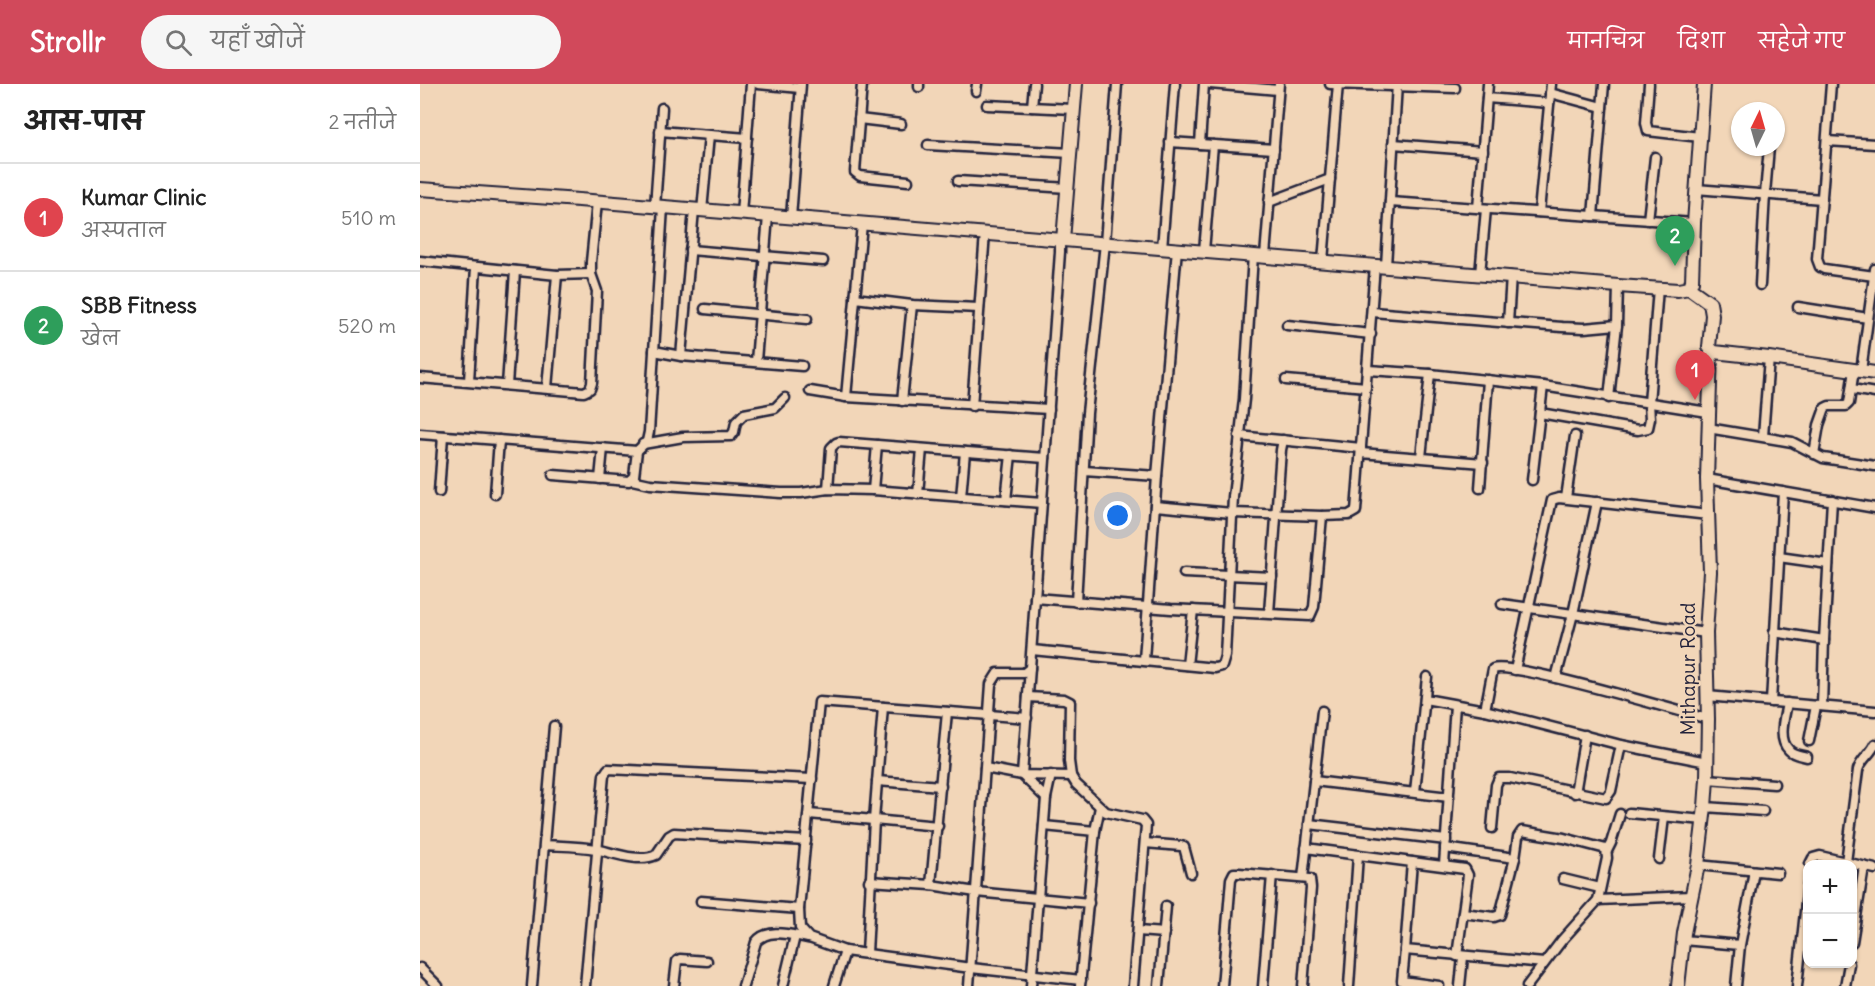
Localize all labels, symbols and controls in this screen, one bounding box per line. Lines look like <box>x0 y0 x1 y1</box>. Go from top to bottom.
search box <box>141 15 561 69</box>
text: Strollr <box>30 24 105 60</box>
icon: search <box>162 26 195 59</box>
text: यहाँ खोजें <box>210 26 305 54</box>
text: मानचित्र <box>1567 27 1645 54</box>
text: दिशा <box>1678 27 1725 54</box>
text: सहेजे गए <box>1758 27 1845 54</box>
north arrow <box>1731 102 1785 156</box>
text: आस-पास <box>24 104 144 137</box>
text: 2 नतीजे <box>328 109 396 134</box>
text: Kumar Clinic <box>81 183 206 211</box>
text: 1 <box>40 205 47 230</box>
text: 510 m <box>341 205 396 230</box>
pin: 2 <box>1656 216 1694 266</box>
text: अस्पताल <box>81 217 166 242</box>
text: SBB Fitness <box>81 291 197 319</box>
text: 2 <box>38 313 49 338</box>
text: 520 m <box>338 313 396 338</box>
text: खेल <box>81 325 120 350</box>
pin: 1 <box>1676 350 1714 400</box>
your location <box>1103 501 1132 530</box>
street label: Mithapur Road <box>1675 602 1700 736</box>
map controls <box>1803 860 1857 968</box>
button: + <box>1803 860 1857 914</box>
button: − <box>1803 914 1857 968</box>

